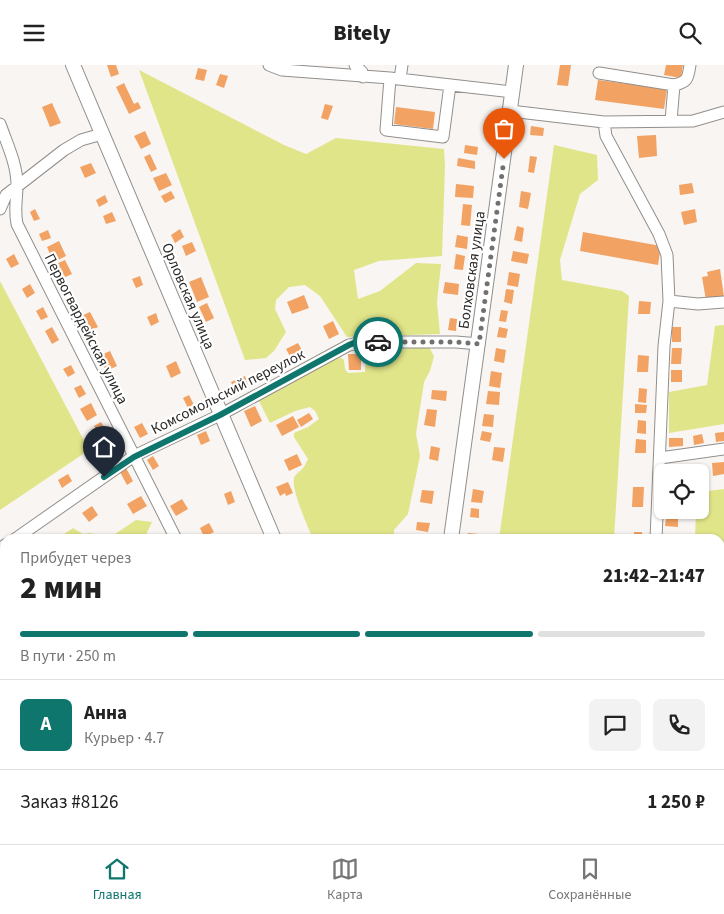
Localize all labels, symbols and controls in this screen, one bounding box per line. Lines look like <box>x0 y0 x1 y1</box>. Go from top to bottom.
text: Bitely <box>333 17 391 49</box>
icon: menu <box>20 19 48 47</box>
icon: search <box>676 19 704 47</box>
pin <box>483 108 525 159</box>
icon: bag <box>490 115 518 143</box>
street label: Болховская улица <box>453 210 491 330</box>
street label: Орловская улица <box>156 240 220 352</box>
street label: Первогвардейская улица <box>39 250 133 408</box>
courier <box>353 317 403 367</box>
icon: car <box>364 328 392 356</box>
street label: Комсомольский переулок <box>147 344 309 440</box>
pin <box>83 426 125 477</box>
icon: home <box>90 433 118 461</box>
map controls <box>654 464 709 519</box>
button: locate <box>654 464 709 519</box>
text: Прибудет через <box>20 547 131 569</box>
text: 21:42–21:47 <box>603 563 705 590</box>
text: 2 мин <box>20 565 102 611</box>
text: В пути · 250 m <box>20 645 116 667</box>
button: chat <box>589 699 641 751</box>
button: phone <box>653 699 705 751</box>
text: Анна <box>84 700 127 727</box>
text: А <box>41 711 51 738</box>
text: Курьер · 4.7 <box>84 727 164 749</box>
text: Заказ #8126 <box>20 789 119 816</box>
text: 1 250 ₽ <box>647 789 705 816</box>
tab: Главная <box>93 855 142 905</box>
tab: Карта <box>327 855 363 905</box>
tab: Сохранённые <box>548 855 631 905</box>

